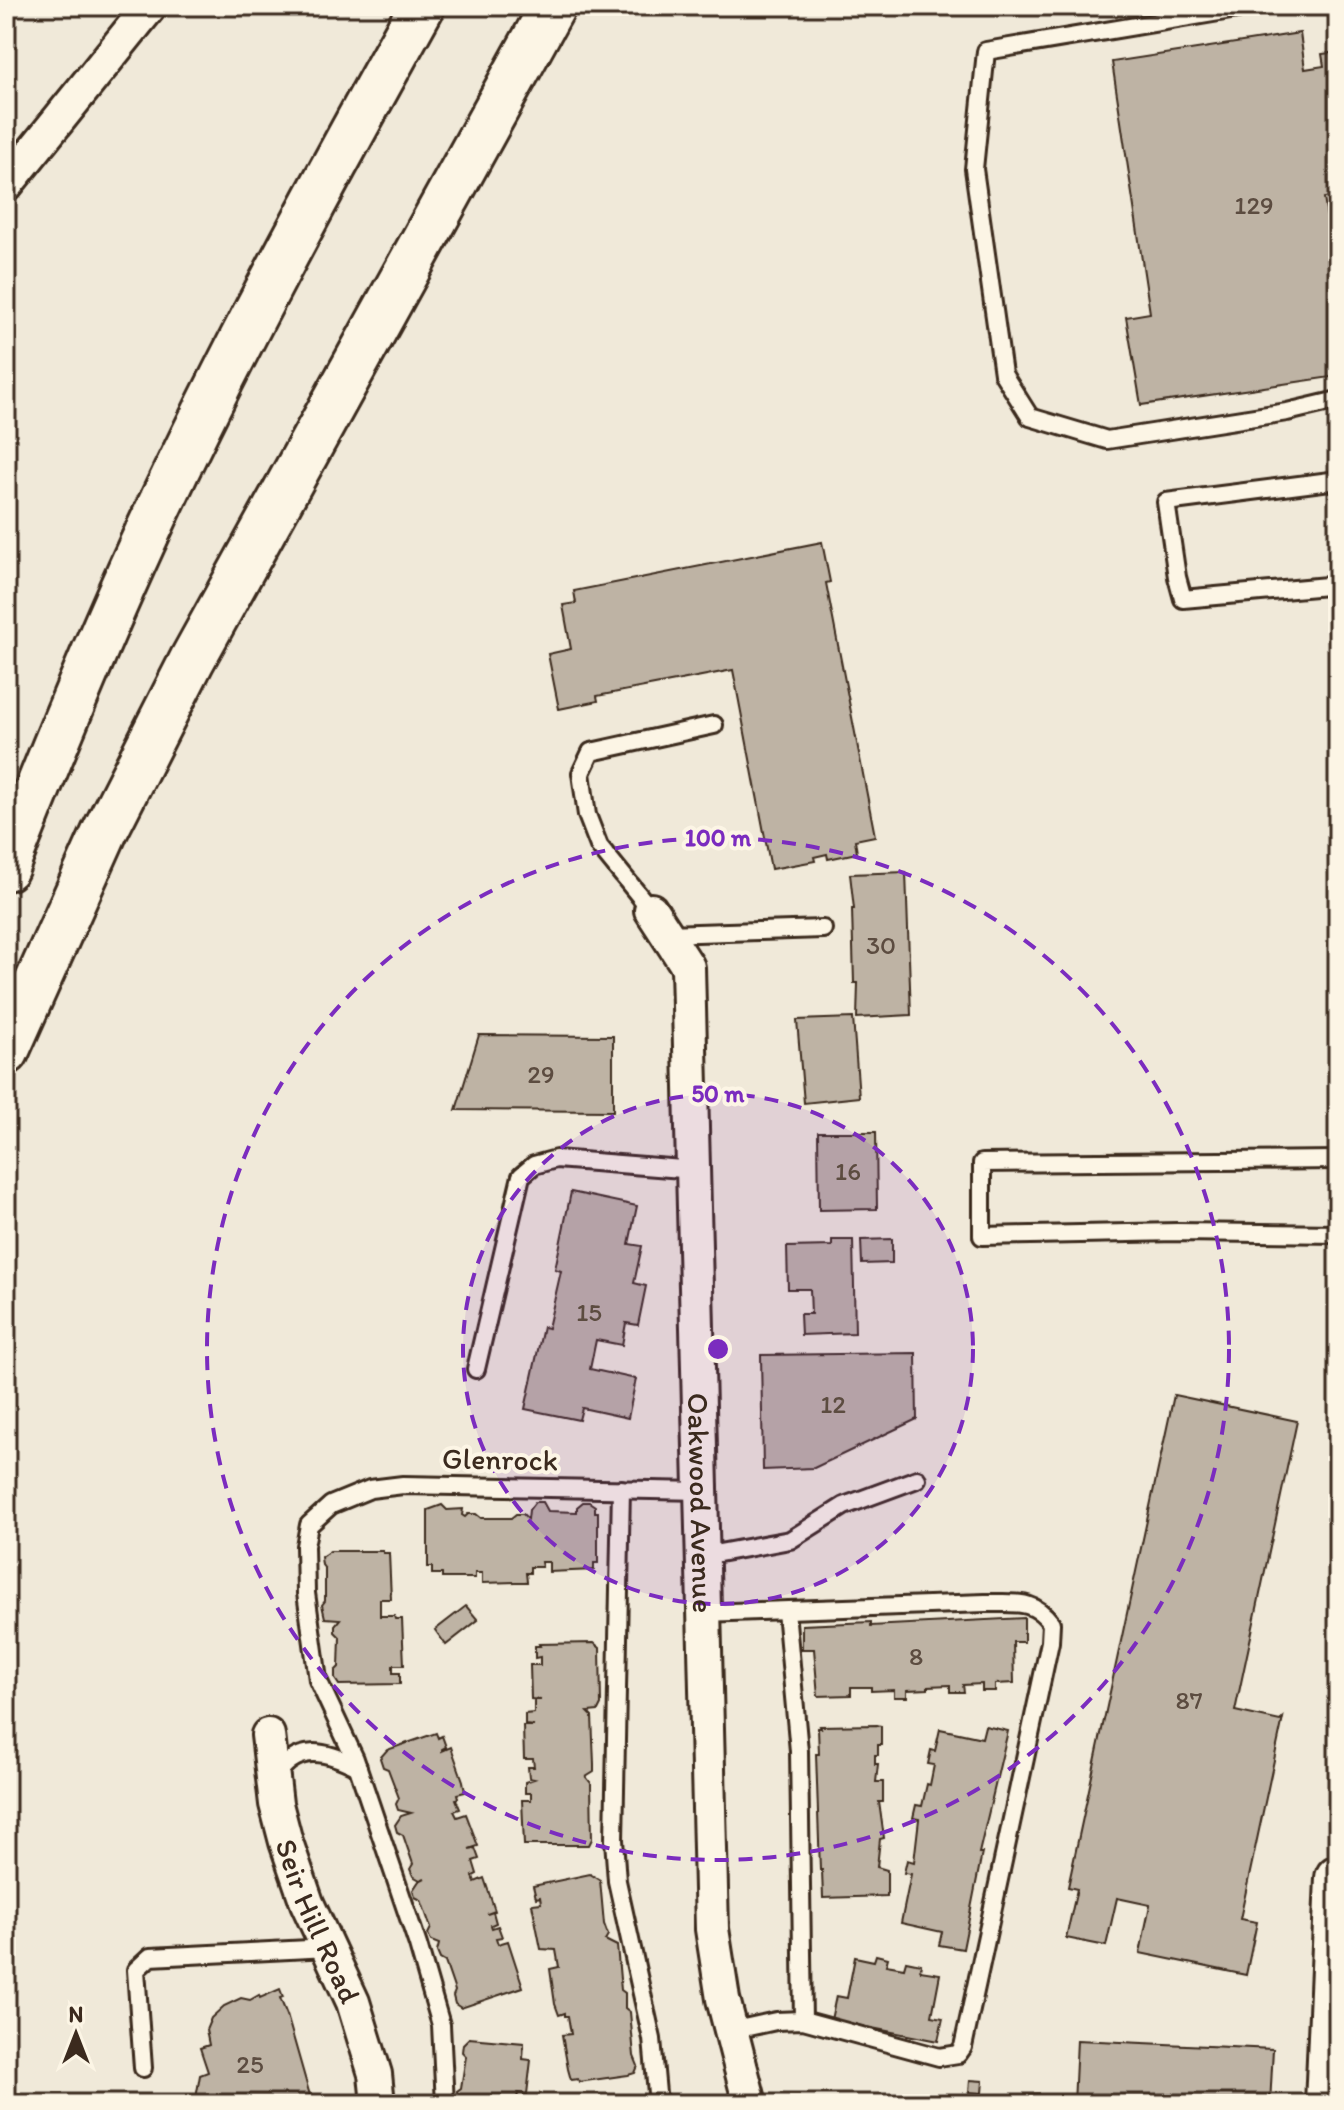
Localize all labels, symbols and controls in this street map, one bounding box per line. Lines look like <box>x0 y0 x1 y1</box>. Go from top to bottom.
house number: 129 <box>1234 189 1274 221</box>
text: 100 m <box>685 823 752 852</box>
house number: 30 <box>866 929 896 961</box>
house number: 29 <box>527 1058 555 1090</box>
text: 50 m <box>692 1079 745 1108</box>
house number: 16 <box>835 1155 861 1187</box>
house number: 15 <box>576 1296 602 1328</box>
centre of rings <box>704 1335 732 1363</box>
house number: 12 <box>820 1388 846 1420</box>
street label: Oakwood Avenue <box>680 1392 723 1614</box>
street label: Glenrock <box>442 1439 558 1479</box>
house number: 8 <box>909 1640 923 1672</box>
house number: 87 <box>1175 1684 1203 1716</box>
street label: Seir Hill Road <box>268 1834 370 2009</box>
north arrow <box>36 1994 116 2074</box>
text: N <box>69 2001 83 2028</box>
house number: 25 <box>236 2048 264 2080</box>

